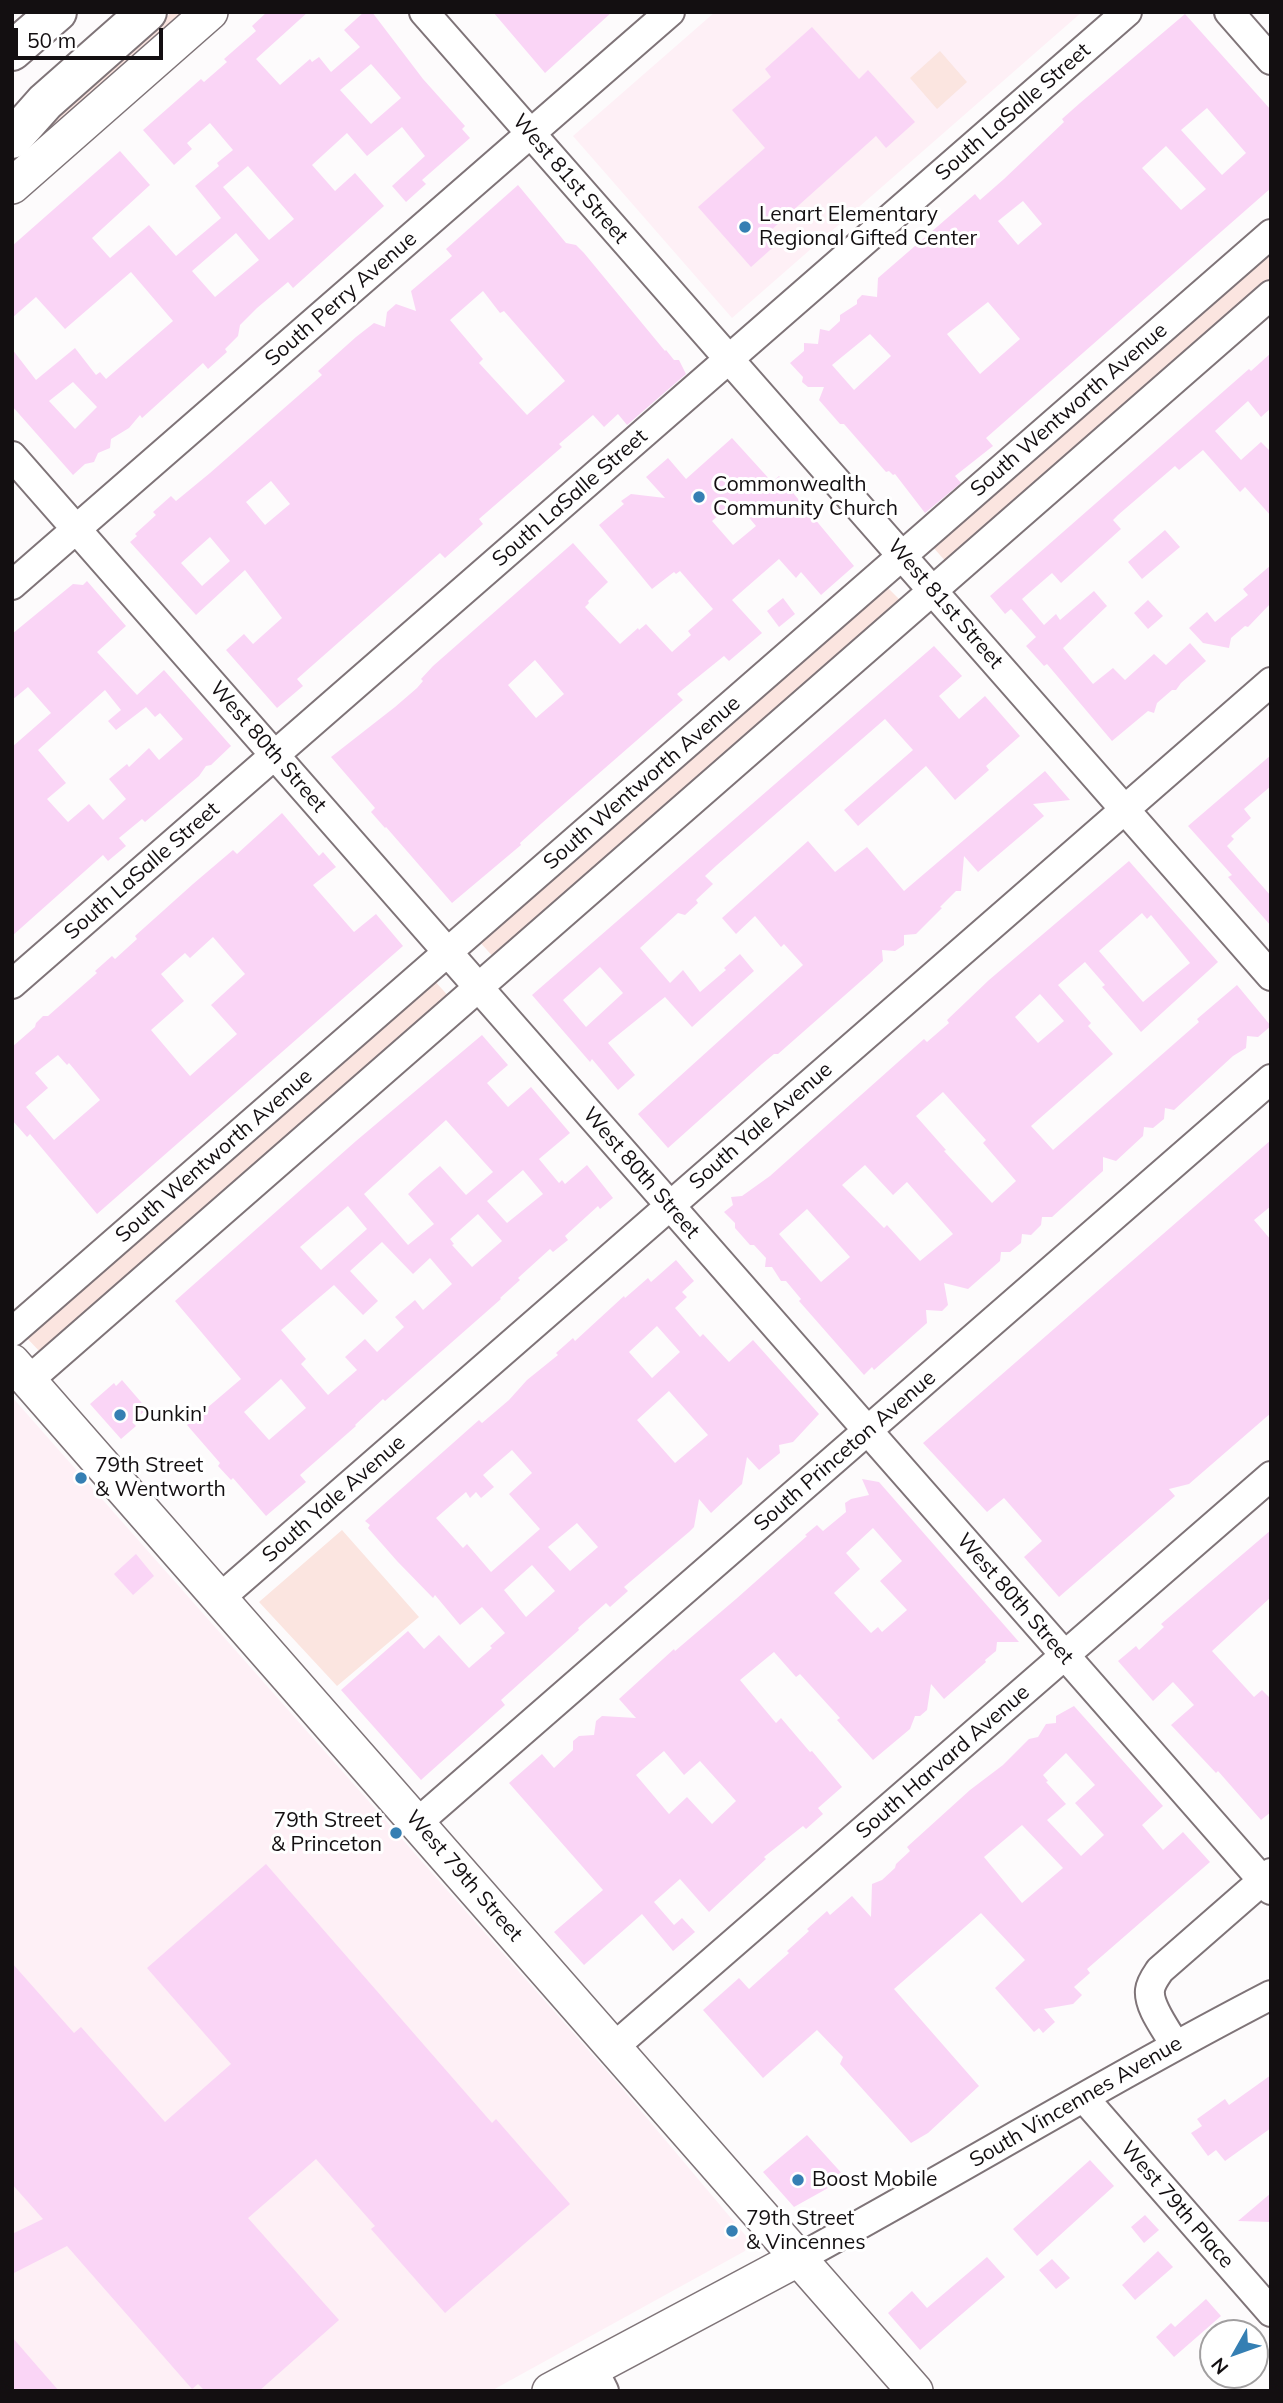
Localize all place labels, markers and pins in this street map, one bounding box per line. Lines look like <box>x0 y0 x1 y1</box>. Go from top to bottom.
place label: Lenart Elementary Regional Gifted Center <box>759 202 977 252</box>
marker: Lenart Elementary Regional Gifted Center <box>737 219 753 235</box>
place label: Commonwealth Community Church <box>713 472 898 522</box>
marker: Commonwealth Community Church <box>691 489 707 505</box>
place label: Dunkin' <box>134 1402 207 1428</box>
marker: Dunkin' <box>112 1407 128 1423</box>
place label: 79th Street & Wentworth <box>95 1453 226 1503</box>
marker: 79th Street & Wentworth <box>73 1470 89 1486</box>
place label: 79th Street & Princeton <box>271 1808 382 1858</box>
marker: 79th Street & Princeton <box>388 1825 404 1841</box>
place label: Boost Mobile <box>812 2167 937 2193</box>
marker: Boost Mobile <box>790 2172 806 2188</box>
place label: 79th Street & Vincennes <box>746 2206 866 2256</box>
marker: 79th Street & Vincennes <box>724 2223 740 2239</box>

